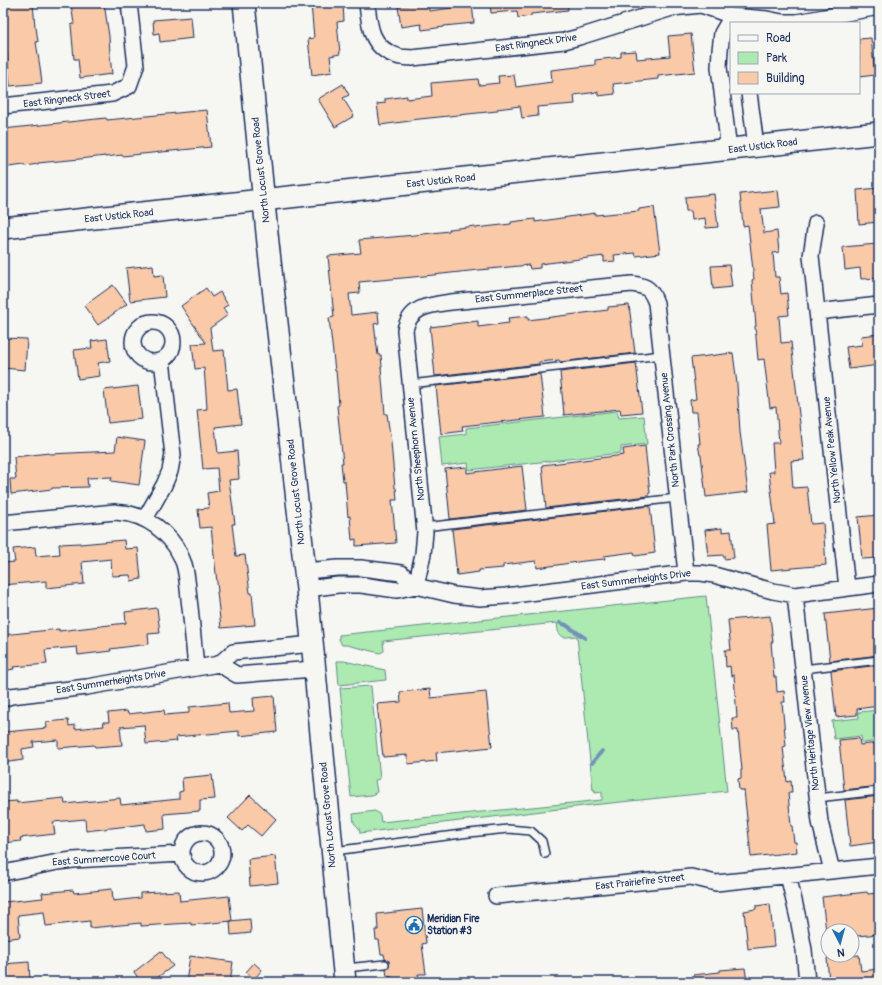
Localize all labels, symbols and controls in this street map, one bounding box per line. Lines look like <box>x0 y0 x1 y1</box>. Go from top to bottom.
legend <box>730 22 860 94</box>
street label: East Ringneck Drive <box>495 31 578 55</box>
text: Road <box>766 31 791 46</box>
text: Park <box>766 51 787 66</box>
text: Building <box>766 71 805 86</box>
street label: East Ringneck Street <box>23 88 112 110</box>
street label: North Locust Grove Road <box>249 117 273 223</box>
street label: East Ustick Road <box>728 136 798 156</box>
street label: East Ustick Road <box>406 171 476 191</box>
street label: East Ustick Road <box>84 206 154 226</box>
street label: East Summerplace Street <box>474 282 584 306</box>
street label: North Park Crossing Avenue <box>658 372 682 488</box>
street label: North Yellow Peak Avenue <box>820 396 844 504</box>
street label: North Sheephorn Avenue <box>405 397 427 501</box>
street label: North Locust Grove Road <box>284 439 308 545</box>
street label: East Summerheights Drive <box>580 567 692 593</box>
street label: East Summerheights Drive <box>55 667 167 697</box>
street label: North Heritage View Avenue <box>798 675 822 791</box>
street label: North Locust Grove Road <box>317 762 339 868</box>
street label: East Summercove Court <box>52 849 157 869</box>
street label: East Prairiefire Street <box>595 871 686 893</box>
place label: Meridian Fire Station #3 <box>427 913 481 937</box>
public building icon: Meridian Fire Station #3 <box>404 915 424 935</box>
north arrow <box>820 923 860 963</box>
text: N <box>836 946 845 959</box>

